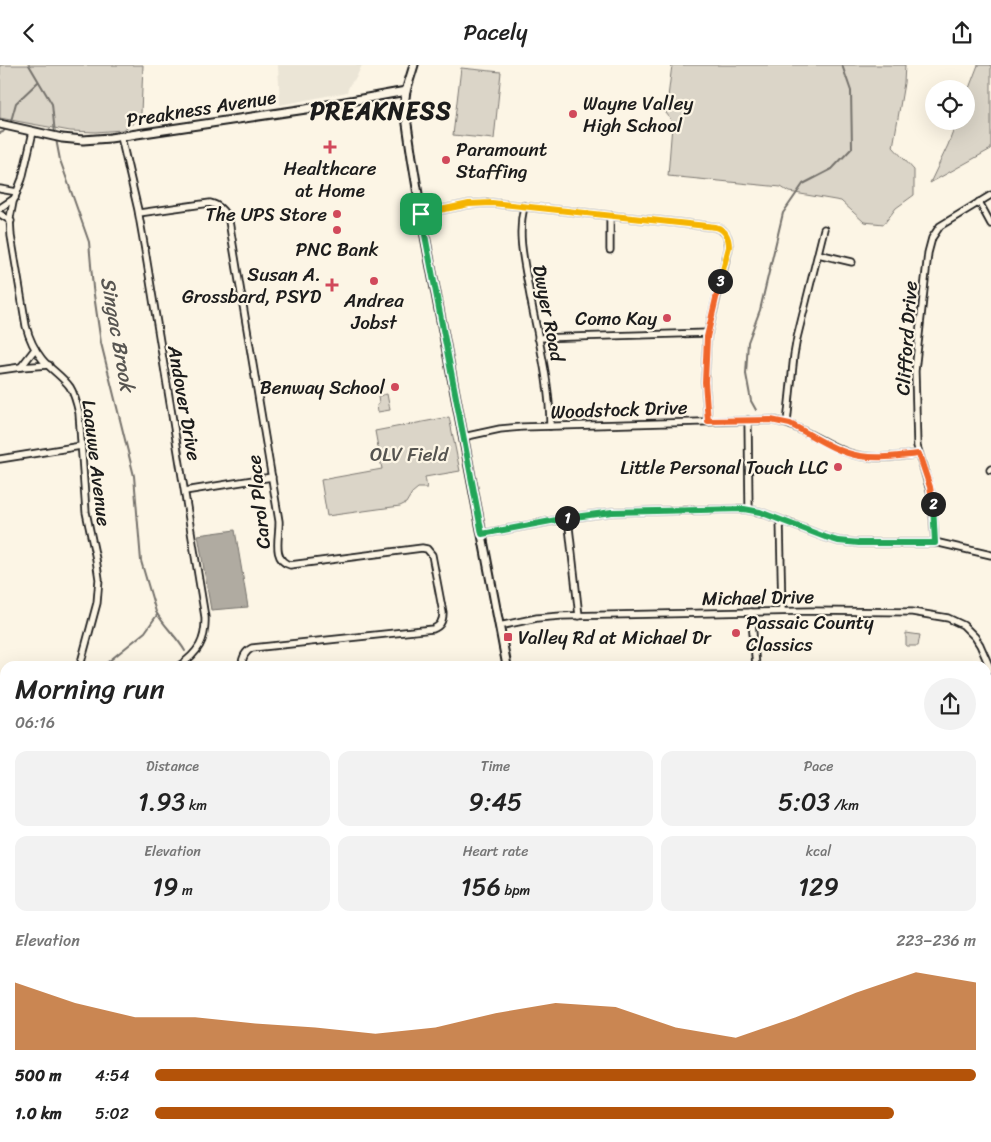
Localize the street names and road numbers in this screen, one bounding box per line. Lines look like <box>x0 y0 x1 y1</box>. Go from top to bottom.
street label: Preakness Avenue <box>124 80 278 137</box>
street label: Dwyer Road <box>523 262 574 366</box>
street label: Clifford Drive <box>886 279 927 396</box>
street label: Andover Drive <box>158 342 211 464</box>
street label: Woodstock Drive <box>550 391 688 428</box>
street label: Laauwe Avenue <box>72 398 121 528</box>
street label: Carol Place <box>237 453 280 551</box>
street label: Michael Drive <box>702 580 815 615</box>

